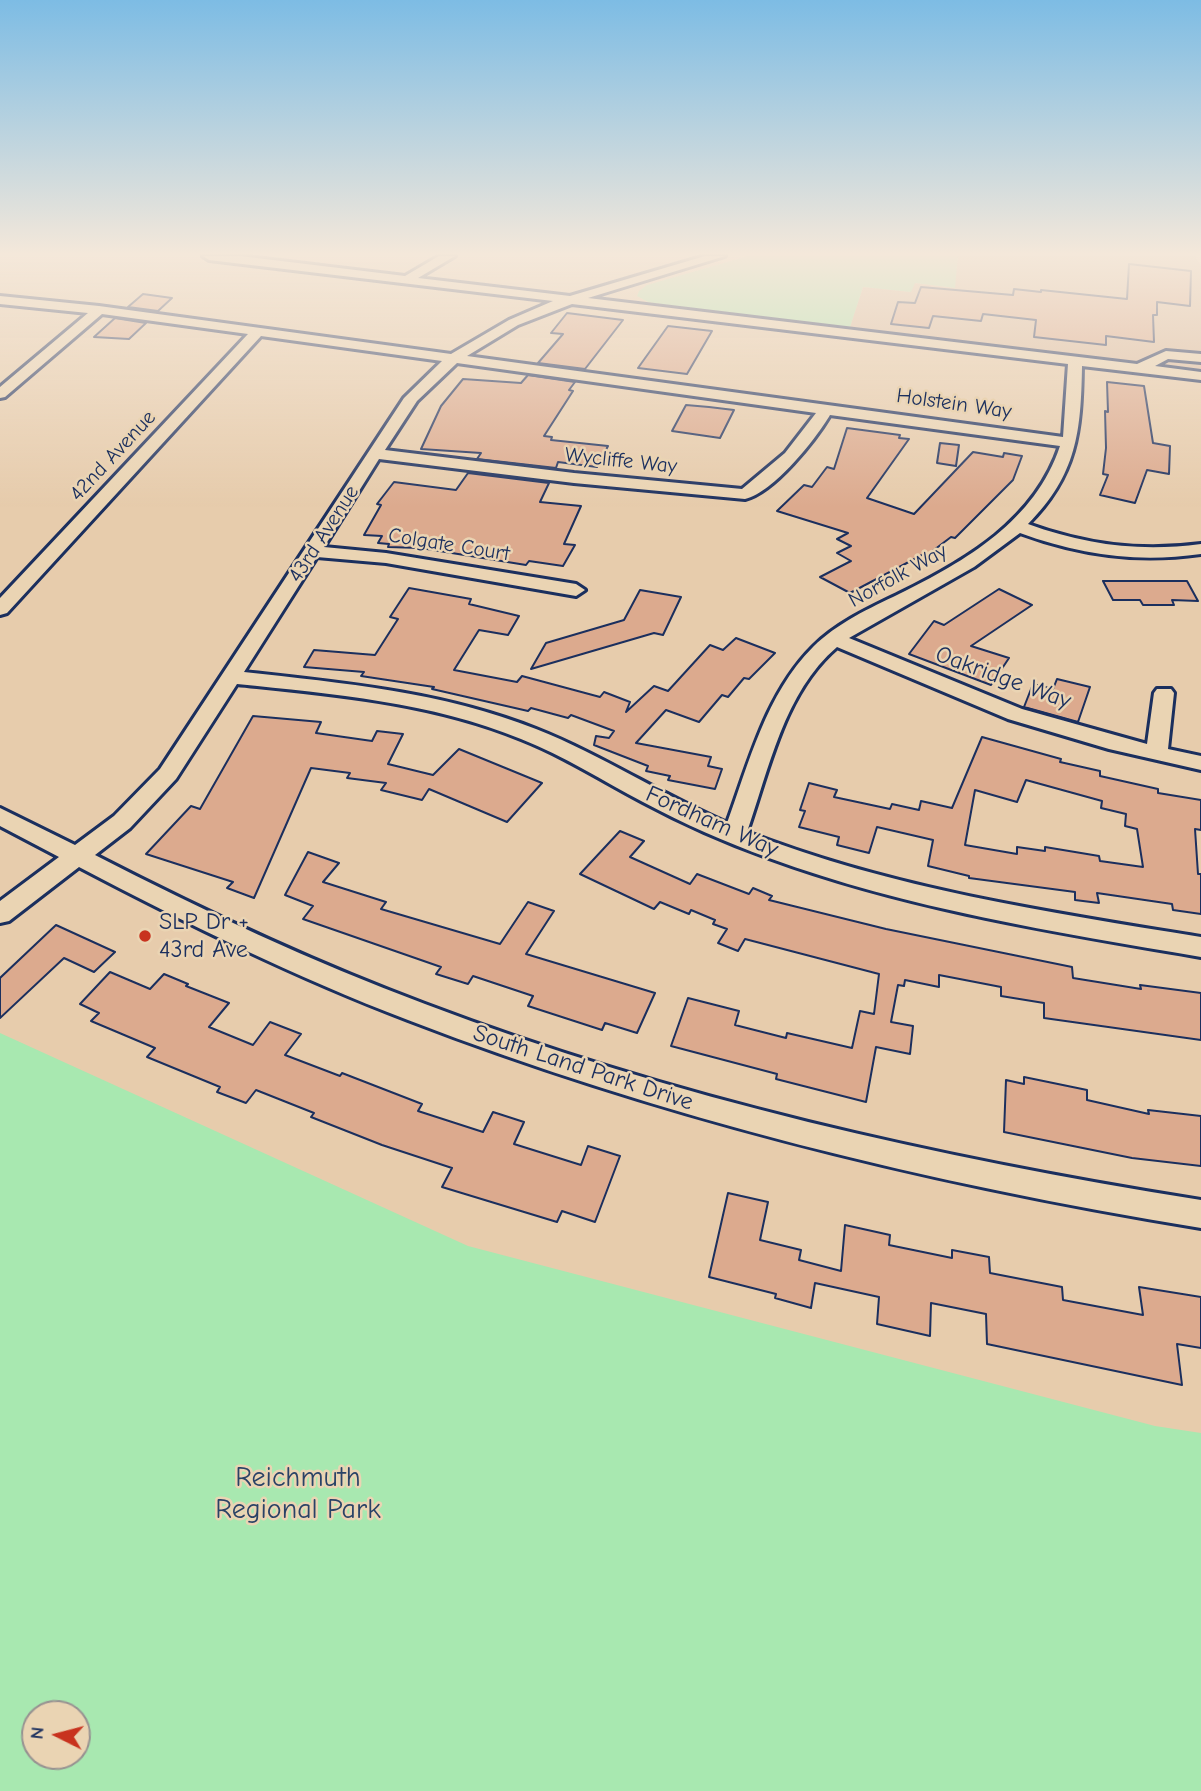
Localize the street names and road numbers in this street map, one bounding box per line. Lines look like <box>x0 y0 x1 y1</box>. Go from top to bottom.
street label: Holstein Way <box>895 383 1013 425</box>
street label: 42nd Avenue <box>65 405 161 507</box>
street label: Wycliffe Way <box>564 443 678 479</box>
street label: 43rd Avenue <box>283 481 365 587</box>
street label: Colgate Court <box>386 523 512 567</box>
street label: Norfolk Way <box>844 539 952 613</box>
street label: Oakridge Way <box>931 640 1075 716</box>
street label: Fordham Way <box>641 780 783 864</box>
street label: South Land Park Drive <box>469 1019 697 1117</box>

